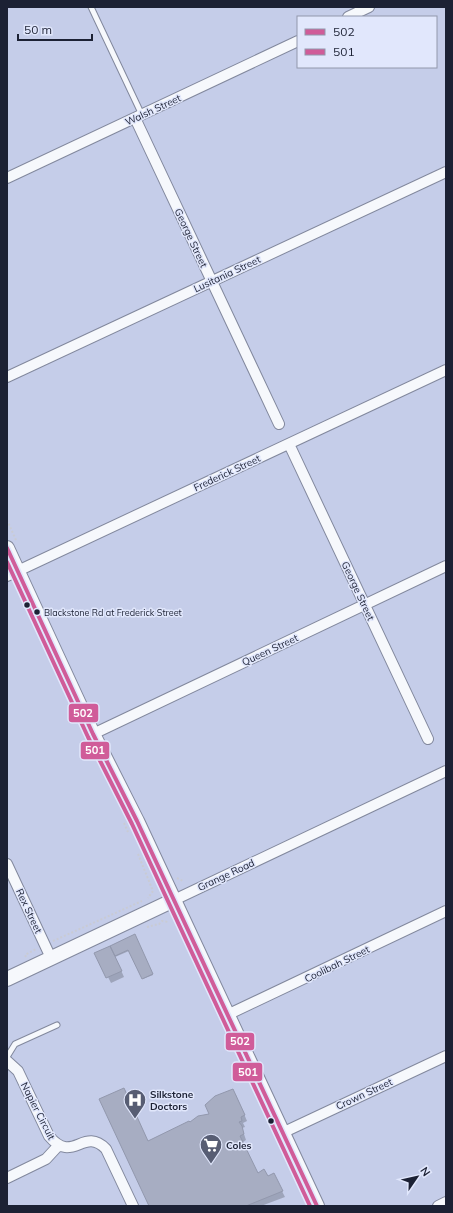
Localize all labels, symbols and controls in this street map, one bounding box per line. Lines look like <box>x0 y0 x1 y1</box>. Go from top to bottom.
scale bar <box>18 16 92 42</box>
legend <box>297 16 437 68</box>
text: 50 m <box>24 22 52 37</box>
text: 502 <box>333 24 355 39</box>
text: 501 <box>333 44 355 59</box>
street label: Walsh Street <box>123 91 183 129</box>
street label: George Street <box>172 206 211 270</box>
street label: Lusitania Street <box>191 253 263 295</box>
street label: Frederick Street <box>191 452 263 494</box>
street label: George Street <box>339 559 378 623</box>
unlabelled marker <box>22 600 32 610</box>
marker: Blackstone Rd at Frederick Street <box>32 607 42 617</box>
place label: Blackstone Rd at Frederick Street <box>44 607 182 618</box>
street label: Queen Street <box>240 631 301 669</box>
line badge: 502 <box>68 703 99 723</box>
text: 502 <box>73 706 93 720</box>
line badge: 501 <box>80 741 110 760</box>
text: 501 <box>85 743 105 757</box>
street label: Grange Road <box>195 856 257 894</box>
street label: Rex Street <box>13 887 45 936</box>
street label: Coolibah Street <box>302 942 372 985</box>
line badge: 502 <box>225 1032 255 1051</box>
text: 502 <box>230 1034 250 1048</box>
line badge: 501 <box>232 1062 263 1082</box>
text: 501 <box>238 1065 258 1079</box>
street label: Crown Street <box>334 1075 395 1113</box>
street label: Napier Circuit <box>18 1080 58 1142</box>
hospital icon: Silkstone Doctors <box>122 1087 148 1120</box>
place label: Silkstone Doctors <box>150 1088 194 1113</box>
unlabelled marker <box>266 1116 276 1126</box>
supermarket icon: Coles <box>198 1132 224 1165</box>
place label: Coles <box>226 1139 252 1152</box>
north arrow <box>397 1157 437 1197</box>
text: N <box>417 1164 433 1179</box>

